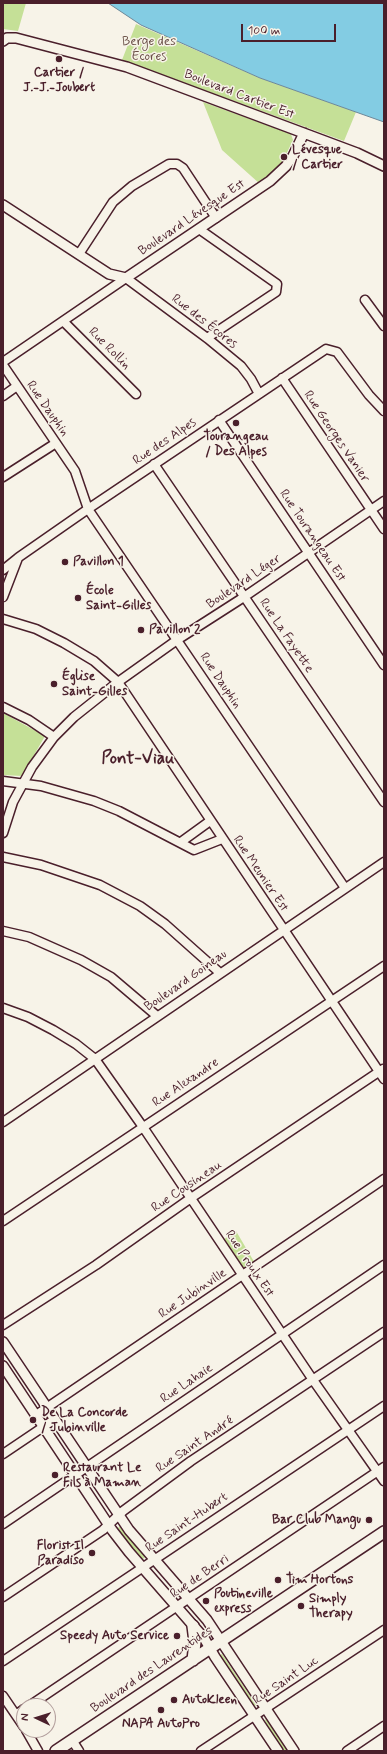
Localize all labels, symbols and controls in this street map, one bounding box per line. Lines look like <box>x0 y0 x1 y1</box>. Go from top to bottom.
scale bar <box>243 16 338 42</box>
text: 100 m <box>248 23 280 39</box>
park label: Berge des Écores <box>122 34 176 65</box>
marker: Cartier / J.-J.-Joubert <box>54 54 64 64</box>
place label: Cartier / J.-J.-Joubert <box>23 65 95 96</box>
street label: Boulevard Cartier Est <box>182 67 296 123</box>
place label: Lévesque / Cartier <box>292 142 343 173</box>
marker: Lévesque / Cartier <box>279 152 289 162</box>
street label: Boulevard Lévesque Est <box>136 177 248 259</box>
street label: Rue des Écores <box>168 291 240 353</box>
street label: Rue Rollin <box>85 325 133 373</box>
street label: Rue Dauphin <box>22 378 72 440</box>
street label: Rue Georges Vanier <box>300 388 372 486</box>
street label: Rue des Alpes <box>130 415 200 469</box>
marker: Tourangeau / Des Alpes <box>231 418 241 428</box>
place label: Tourangeau / Des Alpes <box>203 429 269 460</box>
street label: Rue Tourangeau Est <box>275 487 349 585</box>
street label: Boulevard Léger <box>204 551 284 613</box>
place label: Pavillon 1 <box>73 554 124 570</box>
marker: Pavillon 1 <box>60 557 70 567</box>
place label: École Saint-Gilles <box>86 583 151 614</box>
marker: École Saint-Gilles <box>73 593 83 603</box>
street label: Rue La Fayette <box>255 596 317 676</box>
place label: Pavillon 2 <box>149 622 200 638</box>
marker: Pavillon 2 <box>136 625 146 635</box>
street label: Rue Dauphin <box>196 650 244 712</box>
place label: Église Saint-Gilles <box>62 669 127 700</box>
marker: Église Saint-Gilles <box>49 679 59 689</box>
district label: Pont-Viau <box>102 749 174 769</box>
street label: Rue Meunier Est <box>229 833 291 915</box>
street label: Boulevard Goineau <box>142 947 230 1015</box>
street label: Rue Alexandre <box>150 1055 222 1111</box>
street label: Rue Cousineau <box>149 1158 225 1216</box>
street label: Rue Proulx Est <box>221 1228 277 1300</box>
street label: Rue Jubinville <box>156 1266 230 1322</box>
street label: Rue Lahaie <box>158 1361 216 1407</box>
place label: De La Concorde / Jubinville <box>41 1405 128 1436</box>
street label: Rue Saint André <box>153 1413 237 1477</box>
marker: De La Concorde / Jubinville <box>28 1415 38 1425</box>
place label: Restaurant Le Fils à Maman <box>63 1460 141 1491</box>
marker: Restaurant Le Fils à Maman <box>50 1470 60 1480</box>
street label: Rue Saint-Hubert <box>143 1490 231 1556</box>
place label: Bar Club Mangu <box>272 1512 361 1528</box>
marker: Bar Club Mangu <box>364 1515 374 1525</box>
place label: Florist Il Paradiso <box>37 1538 84 1569</box>
marker: Florist Il Paradiso <box>87 1548 97 1558</box>
street label: Rue de Berri <box>168 1552 232 1602</box>
place label: Tim Hortons <box>286 1572 353 1588</box>
marker: Tim Hortons <box>273 1575 283 1585</box>
place label: Poutineville express <box>214 1586 273 1617</box>
place label: Simply Therapy <box>309 1591 353 1622</box>
marker: Poutineville express <box>201 1596 211 1606</box>
marker: Simply Therapy <box>296 1601 306 1611</box>
street label: Boulevard des Laurentides <box>88 1623 216 1717</box>
place label: Speedy Auto Service <box>60 1628 169 1644</box>
marker: Speedy Auto Service <box>172 1631 182 1641</box>
street label: Rue Saint Luc <box>250 1653 322 1709</box>
place label: AutoKleen <box>182 1692 237 1708</box>
marker: AutoKleen <box>169 1695 179 1705</box>
north arrow <box>16 1698 56 1738</box>
marker: NAPA AutoPro <box>156 1705 166 1715</box>
text: N <box>18 1713 32 1721</box>
place label: NAPA AutoPro <box>122 1716 200 1732</box>

